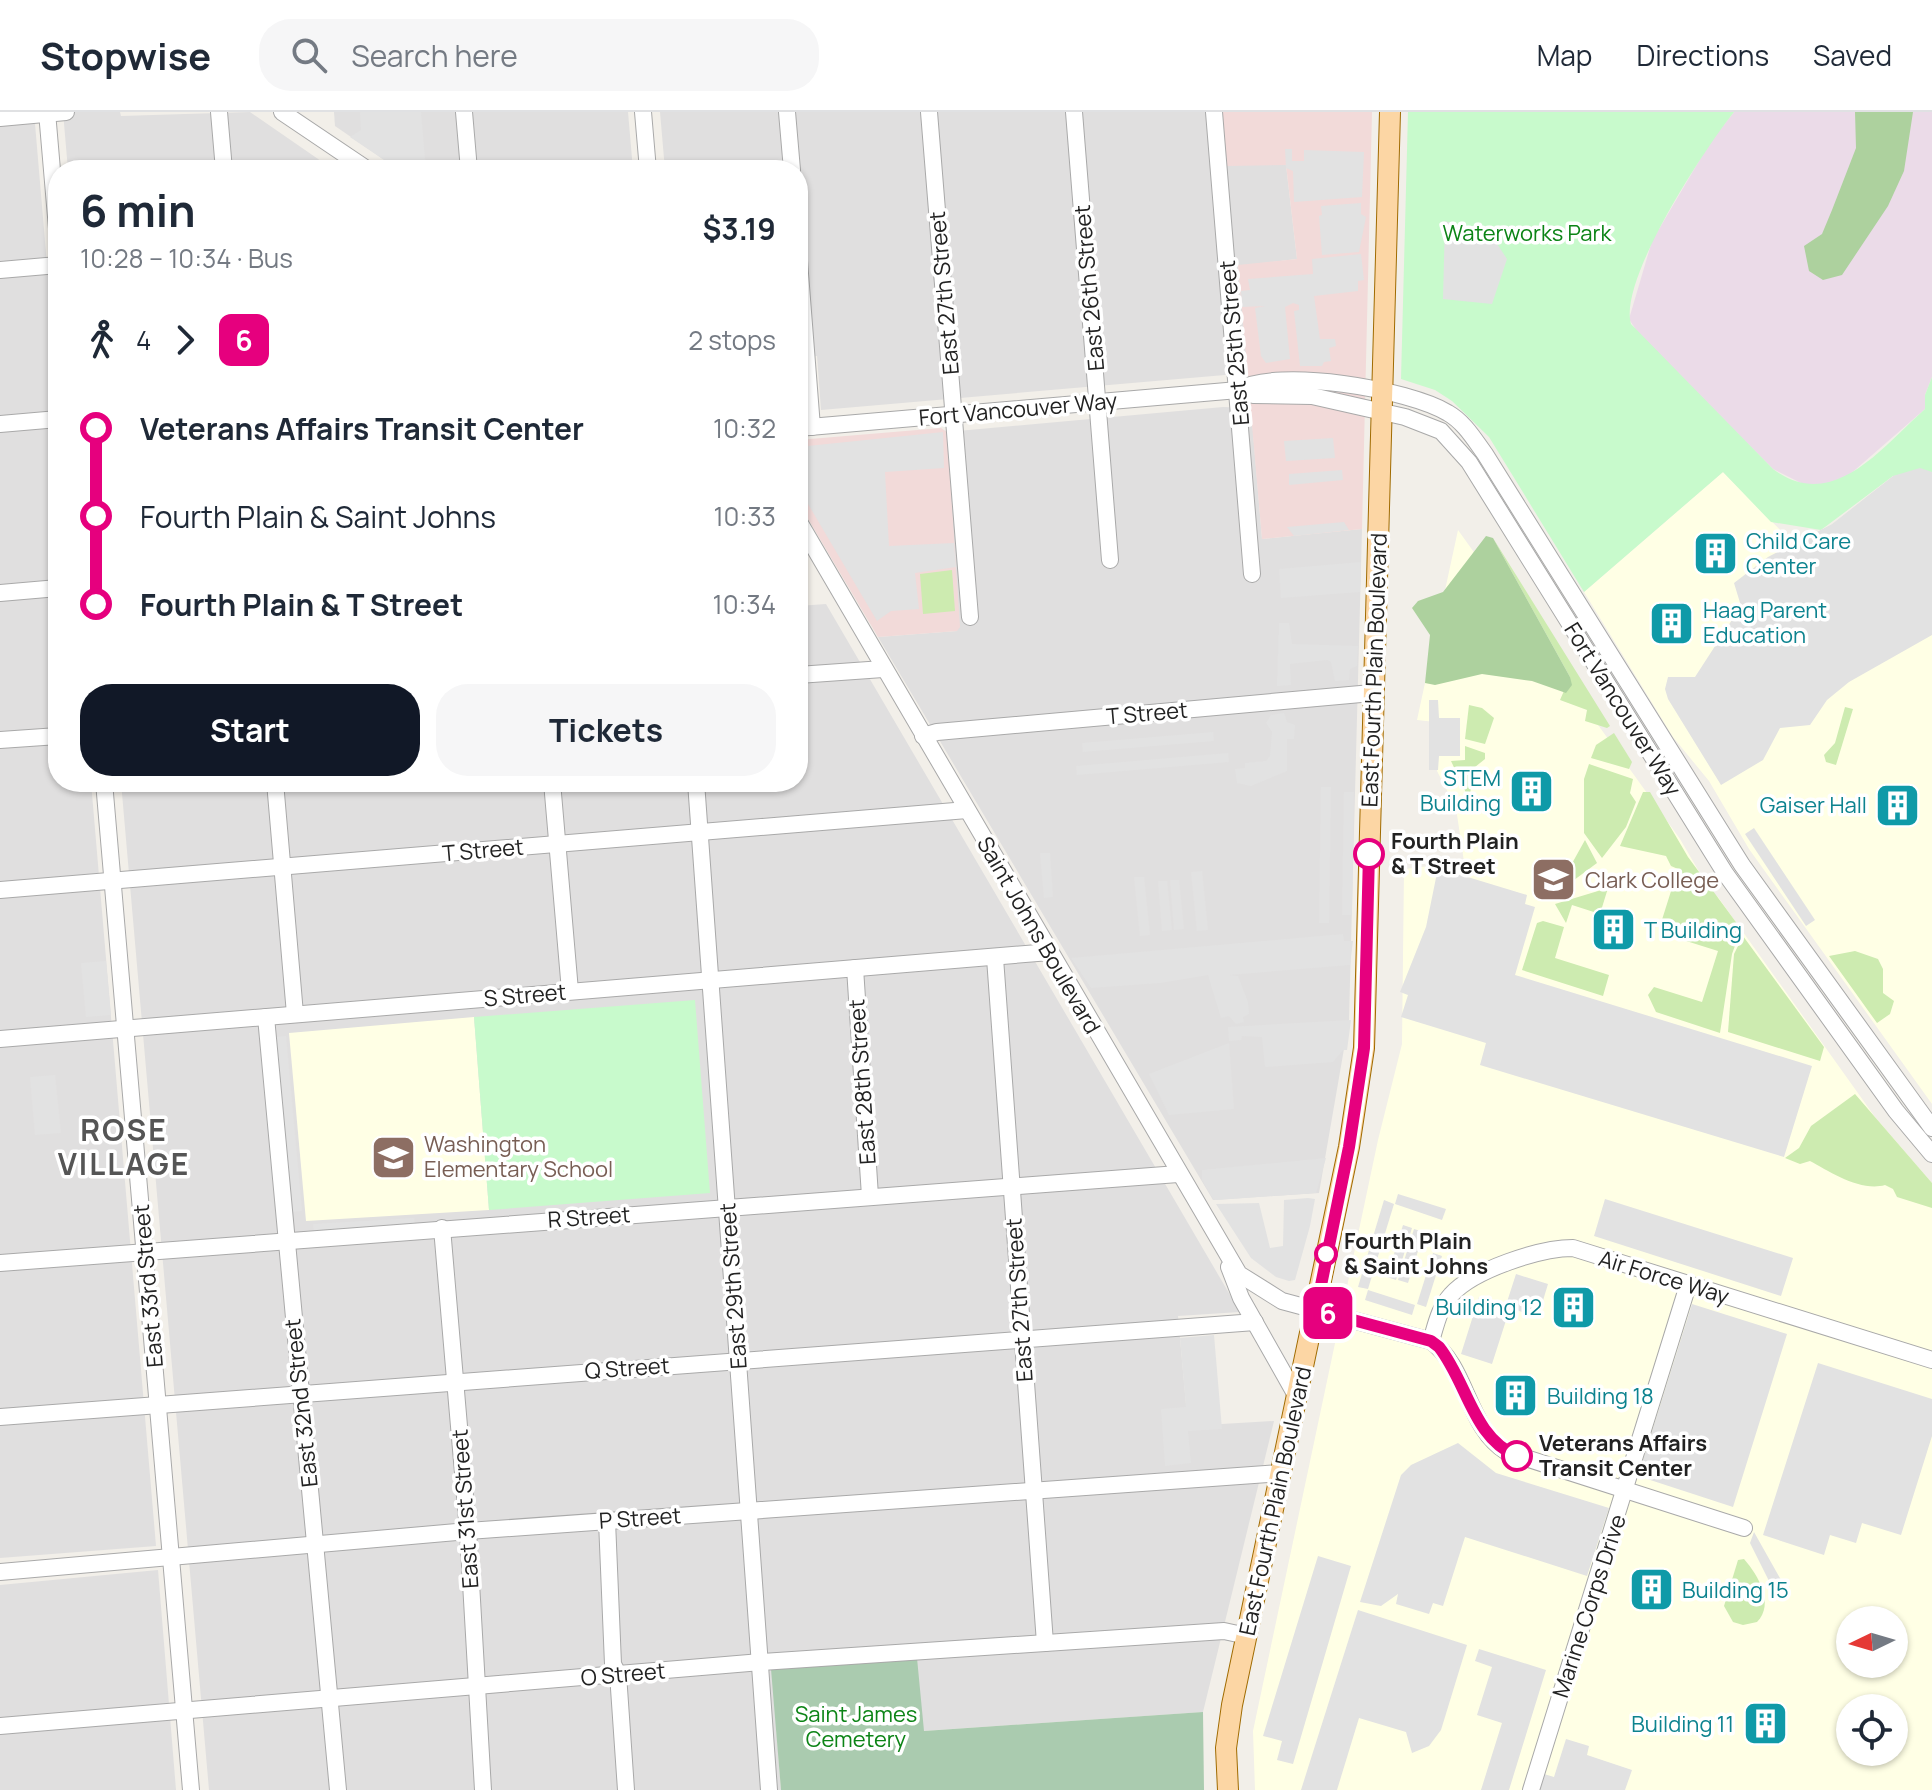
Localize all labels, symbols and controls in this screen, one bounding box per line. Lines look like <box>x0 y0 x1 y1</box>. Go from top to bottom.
search box <box>259 19 819 91</box>
text: Stopwise <box>40 29 211 81</box>
icon: search <box>287 33 331 77</box>
text: Search here <box>351 35 518 76</box>
text: Map <box>1537 36 1592 74</box>
text: Directions <box>1636 36 1769 74</box>
text: Saved <box>1813 36 1892 74</box>
text: 6 min <box>80 180 196 240</box>
street label: East 26th Street <box>1067 204 1111 372</box>
text: $3.19 <box>702 208 776 249</box>
street label: East 27th Street <box>922 210 966 376</box>
park label: Waterworks Park <box>1443 218 1613 248</box>
text: 10:28 – 10:34 · Bus <box>80 240 293 276</box>
street label: East 25th Street <box>1212 259 1256 427</box>
icon: walk <box>80 318 124 362</box>
icon: forward <box>163 318 207 362</box>
text: 6 <box>235 321 253 359</box>
text: 4 <box>136 322 151 358</box>
text: 2 stops <box>688 322 776 358</box>
street label: Fort Vancouver Way <box>918 385 1119 433</box>
text: Veterans Affairs Transit Center <box>140 408 584 449</box>
text: 10:32 <box>713 410 776 446</box>
text: Fourth Plain & Saint Johns <box>140 496 496 537</box>
text: 10:33 <box>713 498 776 534</box>
place label: Child Care Center <box>1746 526 1851 581</box>
building icon: Child Care Center <box>1691 530 1739 578</box>
street label: East Fourth Plain Boulevard <box>1354 532 1394 808</box>
text: Fourth Plain & T Street <box>140 584 463 625</box>
text: 10:34 <box>713 586 776 622</box>
place label: Haag Parent Education <box>1703 595 1827 650</box>
building icon: Haag Parent Education <box>1648 599 1696 647</box>
street label: Fort Vancouver Way <box>1558 617 1689 802</box>
button: Start <box>80 684 420 776</box>
button: Tickets <box>436 684 776 776</box>
street label: T Street <box>1105 694 1189 731</box>
place label: STEM Building <box>1420 763 1501 818</box>
building icon: STEM Building <box>1508 767 1556 815</box>
building icon: Gaiser Hall <box>1874 781 1922 829</box>
place label: Gaiser Hall <box>1760 790 1867 820</box>
place label: Fourth Plain & T Street <box>1391 826 1519 881</box>
street label: T Street <box>441 831 525 868</box>
street label: Saint Johns Boulevard <box>970 831 1108 1039</box>
marker: Fourth Plain & T Street <box>1354 839 1384 869</box>
school or university icon: Clark College <box>1530 856 1578 904</box>
place label: Clark College <box>1585 865 1719 895</box>
building icon: T Building <box>1589 906 1637 954</box>
place label: T Building <box>1644 915 1742 945</box>
street label: S Street <box>483 976 568 1014</box>
street label: East 28th Street <box>841 998 883 1166</box>
district label: ROSE VILLAGE <box>58 1109 190 1184</box>
place label: Washington Elementary School <box>424 1129 613 1184</box>
school or university icon: Washington Elementary School <box>369 1133 417 1181</box>
street label: R Street <box>547 1199 632 1235</box>
street label: East 29th Street <box>712 1202 754 1370</box>
street label: East 33rd Street <box>126 1203 170 1369</box>
street label: East 27th Street <box>998 1217 1040 1383</box>
place label: Fourth Plain & Saint Johns <box>1344 1226 1488 1281</box>
marker: Fourth Plain & Saint Johns <box>1315 1243 1337 1265</box>
street label: Air Force Way <box>1595 1243 1733 1311</box>
building icon: Building 12 <box>1549 1283 1597 1331</box>
line badge: 6 <box>1302 1287 1354 1339</box>
place label: Building 12 <box>1435 1292 1542 1322</box>
text: 6 <box>1319 1294 1337 1332</box>
street label: East 32nd Street <box>277 1317 325 1489</box>
street label: Q Street <box>584 1350 671 1386</box>
street label: East Fourth Plain Boulevard <box>1232 1364 1318 1638</box>
building icon: Building 18 <box>1492 1372 1540 1420</box>
place label: Building 18 <box>1547 1381 1654 1411</box>
street label: East 31st Street <box>444 1428 486 1590</box>
place label: Veterans Affairs Transit Center <box>1539 1428 1707 1483</box>
marker: Veterans Affairs Transit Center <box>1502 1441 1532 1471</box>
street label: P Street <box>598 1500 682 1536</box>
street label: Marine Corps Drive <box>1545 1510 1633 1701</box>
building icon: Building 15 <box>1627 1566 1675 1614</box>
place label: Building 15 <box>1682 1575 1789 1605</box>
north arrow <box>1836 1606 1908 1678</box>
map controls <box>1836 1606 1908 1766</box>
street label: O Street <box>579 1655 667 1693</box>
button: locate <box>1836 1694 1908 1766</box>
park label: Saint James Cemetery <box>795 1699 917 1754</box>
building icon: Building 11 <box>1741 1700 1789 1748</box>
place label: Building 11 <box>1631 1709 1734 1739</box>

